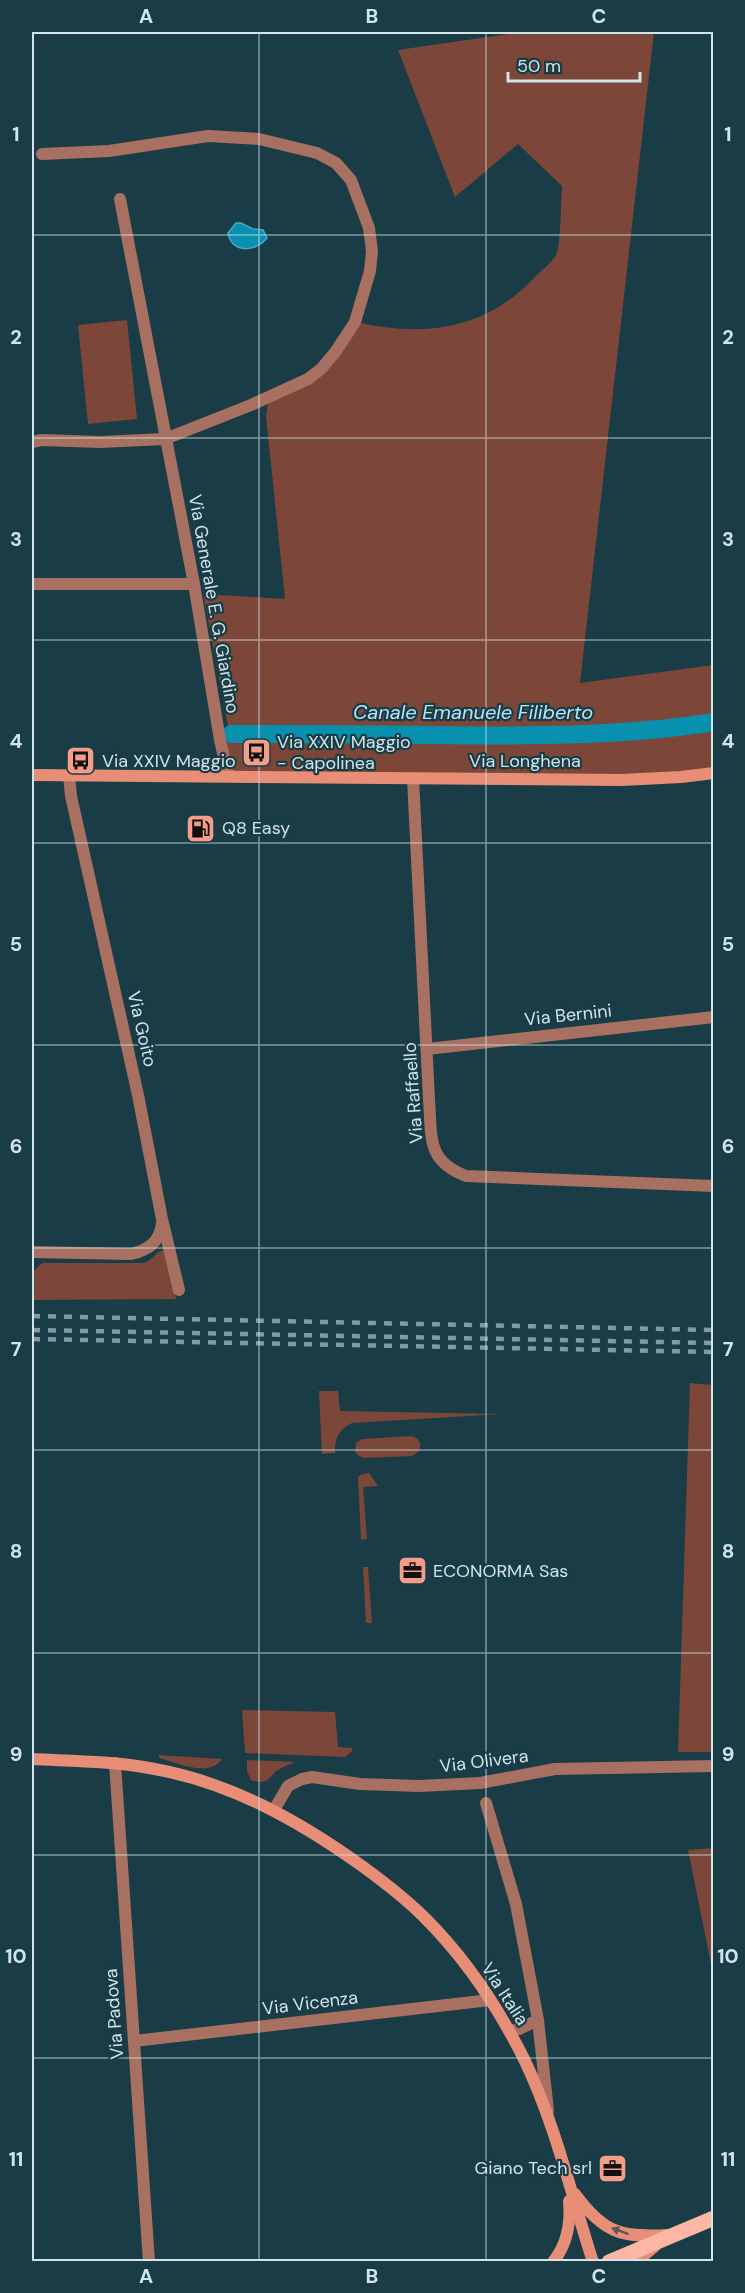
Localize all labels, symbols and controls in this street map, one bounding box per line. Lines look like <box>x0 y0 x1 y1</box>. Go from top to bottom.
text: A <box>139 3 153 29</box>
text: B <box>366 3 378 29</box>
text: C <box>592 3 606 29</box>
scale bar <box>508 45 640 83</box>
text: 50 m <box>517 54 561 78</box>
text: 1 <box>12 121 20 147</box>
text: 1 <box>724 121 732 147</box>
text: 2 <box>10 324 22 350</box>
text: 2 <box>722 324 734 350</box>
street label: Via Generale E. G. Giardino <box>183 493 245 715</box>
text: 3 <box>10 526 22 552</box>
text: 3 <box>722 526 734 552</box>
water label: Canale Emanuele Filiberto <box>353 699 593 725</box>
text: 4 <box>10 728 23 754</box>
text: 4 <box>722 728 735 754</box>
place label: Via XXIV Maggio - Capolinea <box>277 730 411 775</box>
bus stop icon: Via XXIV Maggio - Capolinea <box>240 736 272 768</box>
bus stop icon: Via XXIV Maggio <box>65 745 97 777</box>
place label: Via XXIV Maggio <box>102 749 236 773</box>
street label: Via Longhena <box>469 749 581 773</box>
fuel station icon: Q8 Easy <box>185 812 217 844</box>
place label: Q8 Easy <box>222 816 290 840</box>
text: 5 <box>10 931 22 957</box>
text: 5 <box>722 931 734 957</box>
street label: Via Goito <box>122 989 162 1069</box>
street label: Via Bernini <box>523 998 613 1032</box>
street label: Via Raffaello <box>397 1041 429 1145</box>
text: 6 <box>10 1133 22 1159</box>
text: 6 <box>722 1133 734 1159</box>
text: 7 <box>11 1336 22 1362</box>
text: 7 <box>723 1336 734 1362</box>
text: 8 <box>10 1538 22 1564</box>
text: 8 <box>722 1538 734 1564</box>
office icon: ECONORMA Sas <box>396 1555 428 1587</box>
place label: ECONORMA Sas <box>433 1559 568 1583</box>
text: 9 <box>10 1741 22 1767</box>
text: 9 <box>722 1741 734 1767</box>
street label: Via Olivera <box>438 1744 530 1778</box>
text: 10 <box>5 1943 27 1969</box>
text: 10 <box>717 1943 739 1969</box>
street label: Via Italia <box>476 1958 534 2030</box>
street label: Via Padova <box>99 1968 129 2060</box>
street label: Via Vicenza <box>261 1985 359 2021</box>
text: 11 <box>9 2146 23 2172</box>
text: 11 <box>721 2146 735 2172</box>
office icon: Giano Tech srl <box>597 2152 629 2184</box>
place label: Giano Tech srl <box>475 2156 592 2180</box>
one-way arrow <box>611 2226 629 2236</box>
text: A <box>139 2263 153 2289</box>
text: B <box>366 2263 378 2289</box>
text: C <box>592 2263 606 2289</box>

